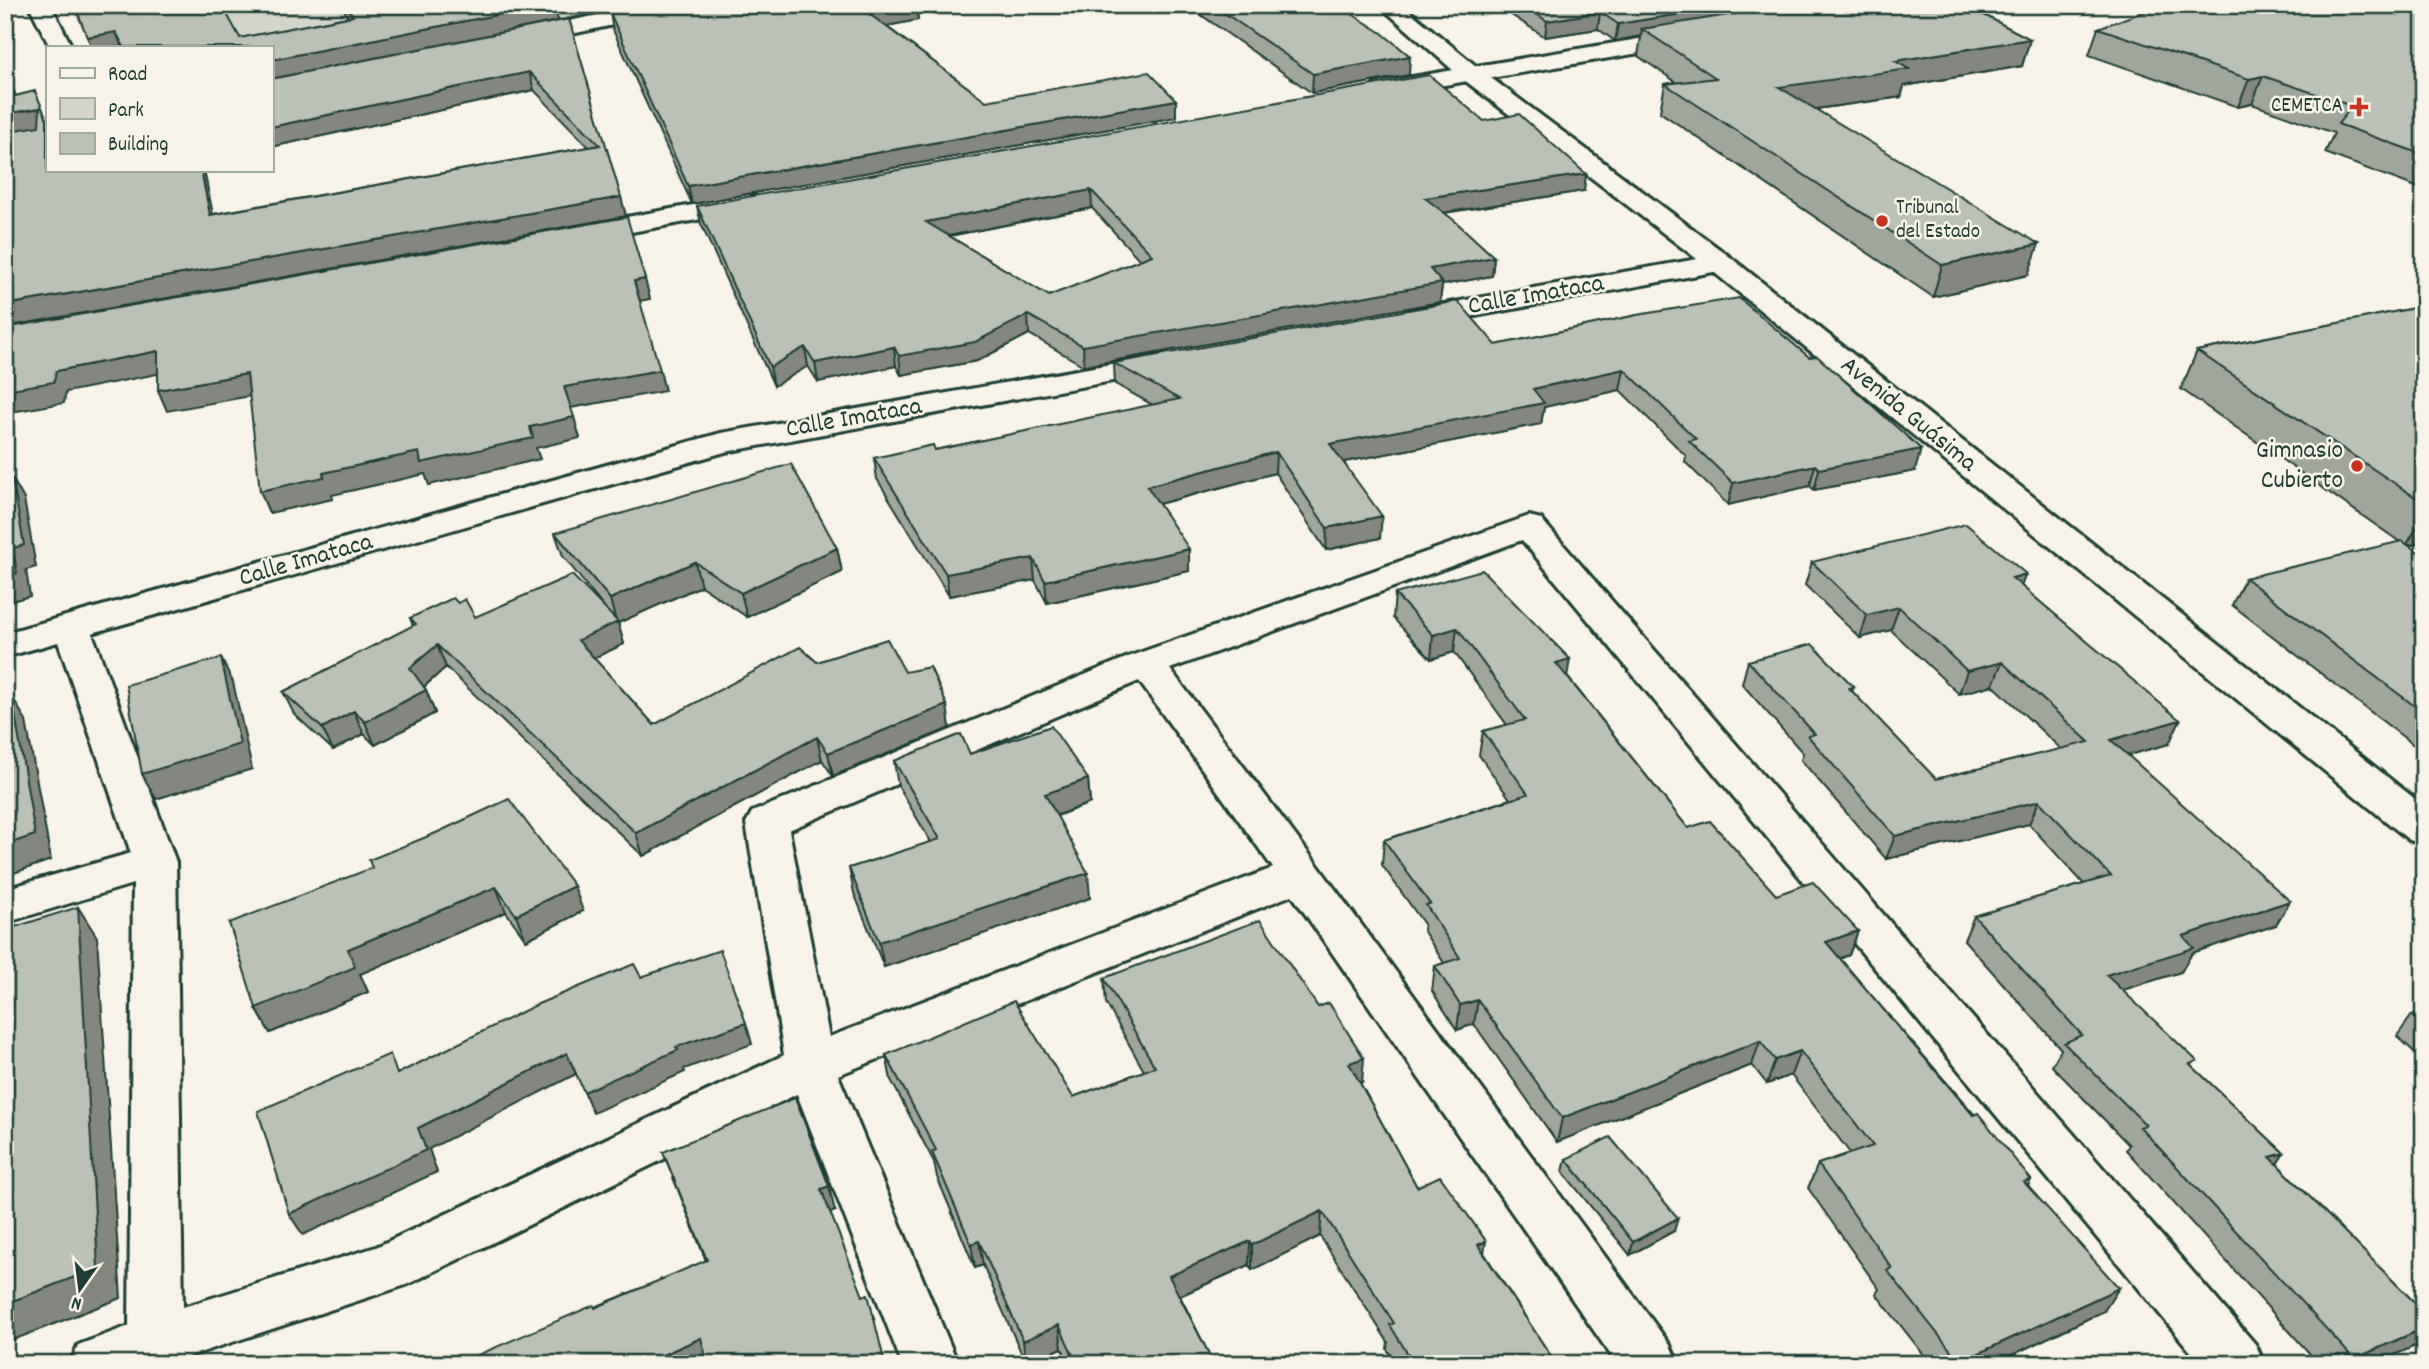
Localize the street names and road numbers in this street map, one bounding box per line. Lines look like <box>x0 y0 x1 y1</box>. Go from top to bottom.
street label: Calle Imataca <box>1465 266 1608 326</box>
street label: Avenida Guásima <box>1832 348 1985 482</box>
street label: Calle Imataca <box>783 389 926 449</box>
street label: Calle Imataca <box>235 524 378 598</box>

